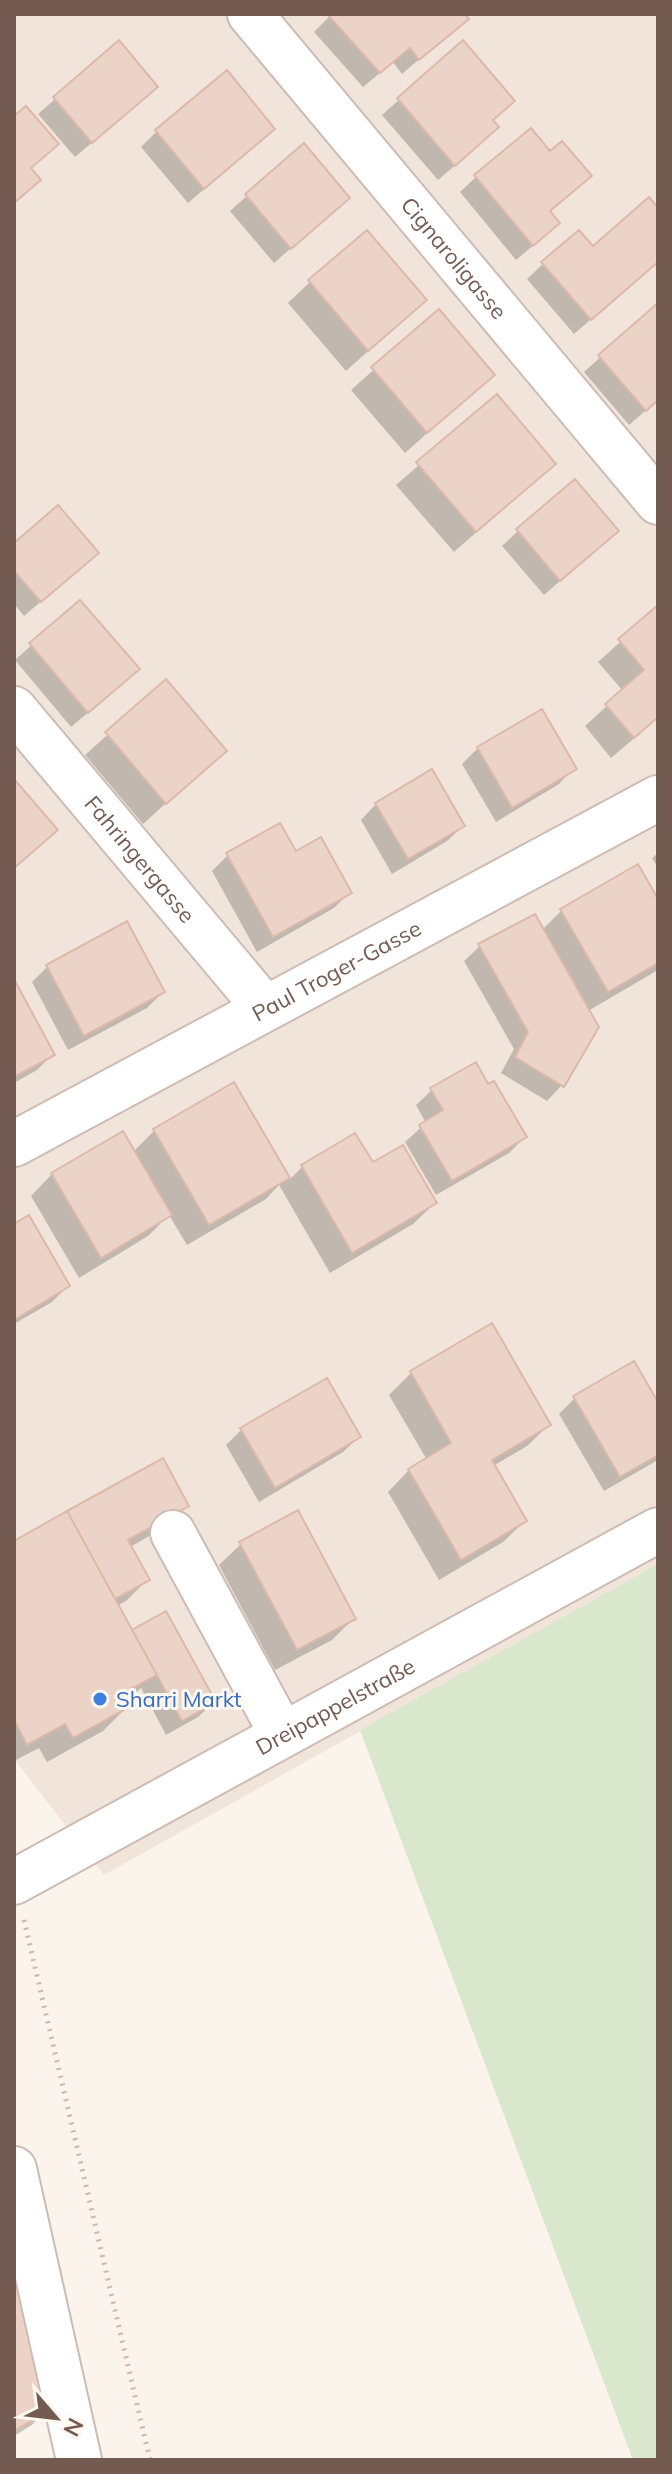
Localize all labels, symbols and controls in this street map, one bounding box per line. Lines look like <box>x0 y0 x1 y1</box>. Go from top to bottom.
street label: Cignaroligasse <box>395 191 513 325</box>
street label: Fahringergasse <box>79 790 201 928</box>
street label: Paul Troger-Gasse <box>247 914 426 1028</box>
street label: Dreipappelstraße <box>251 1652 420 1761</box>
place label: Sharri Markt <box>116 1685 242 1713</box>
marker: Sharri Markt <box>91 1690 109 1708</box>
north arrow <box>16 2378 96 2458</box>
text: N <box>57 2413 90 2441</box>

